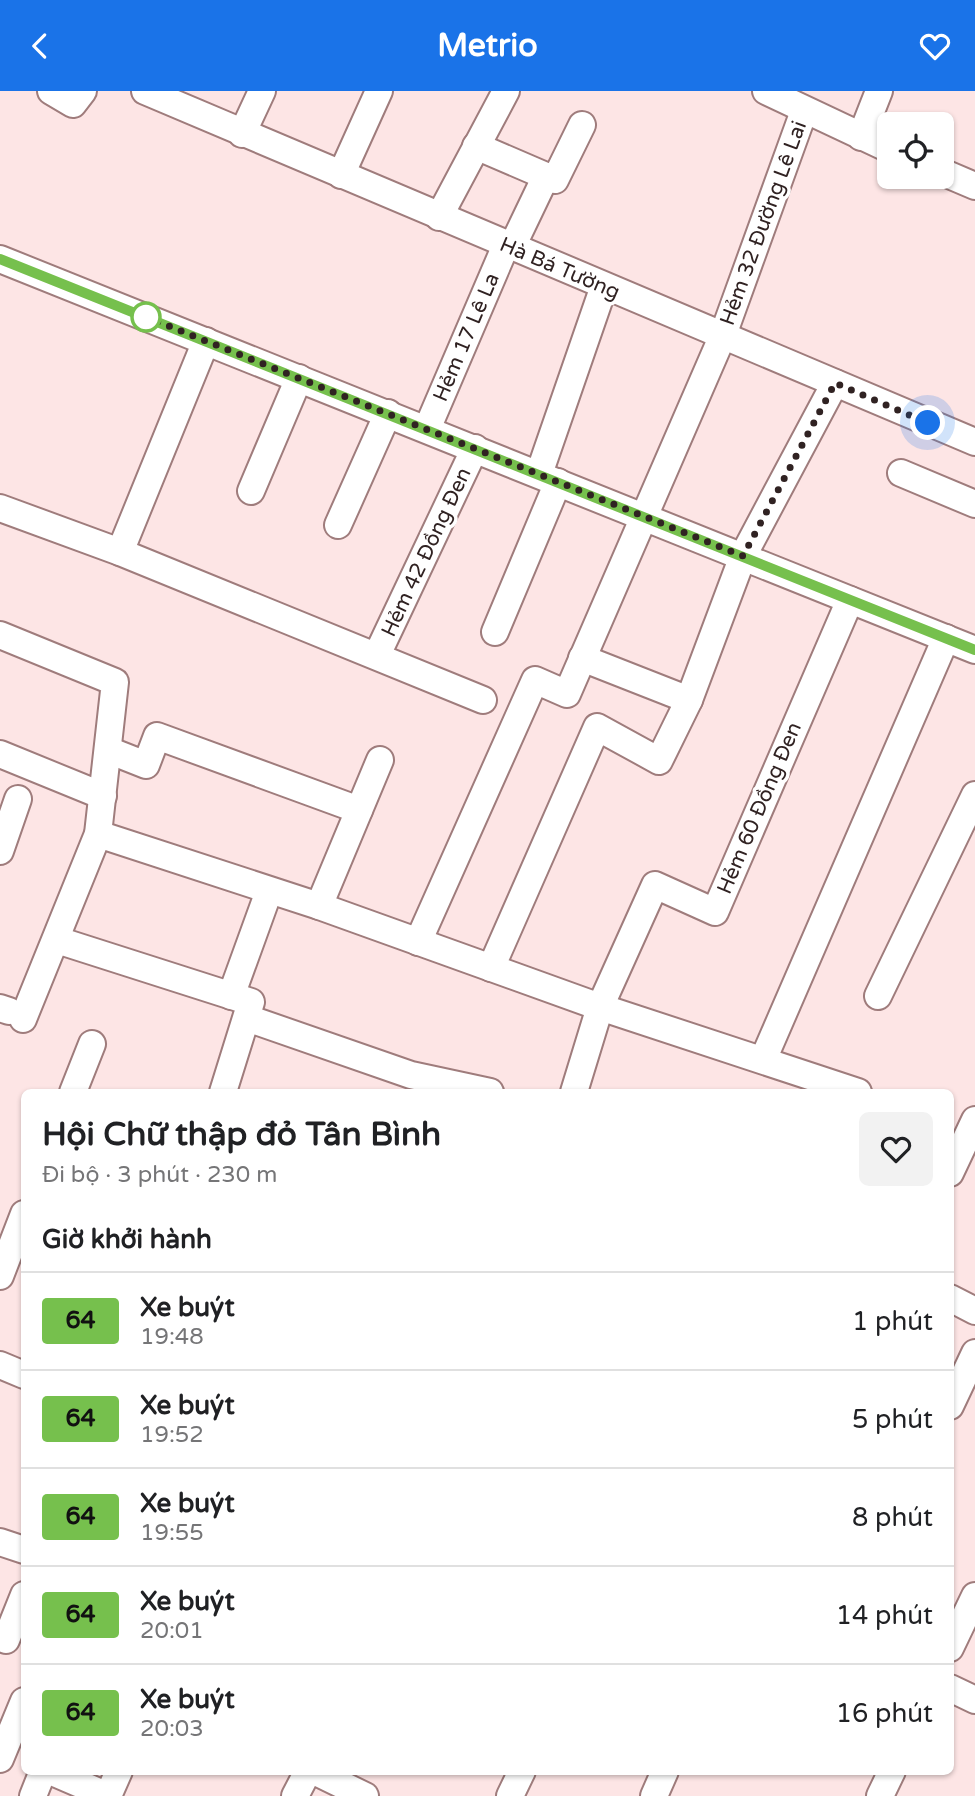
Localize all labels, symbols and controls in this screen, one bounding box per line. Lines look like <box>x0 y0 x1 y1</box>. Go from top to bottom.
icon: back <box>21 27 59 65</box>
text: Metrio <box>437 27 538 65</box>
icon: heart <box>916 27 954 65</box>
map controls <box>877 112 954 189</box>
button: locate <box>877 112 954 189</box>
street label: Hẻm 32 Đường Lê Lai <box>715 118 812 329</box>
street label: Hà Bá Tường <box>496 232 624 305</box>
street label: Hẻm 17 Lê La <box>428 269 505 405</box>
unlabelled marker <box>131 302 161 332</box>
your location <box>910 405 945 440</box>
street label: Hẻm 42 Đồng Đen <box>376 464 477 641</box>
street label: Hẻm 60 Đồng Đen <box>712 719 807 898</box>
button: heart <box>859 1112 933 1186</box>
text: Hội Chữ thập đỏ Tân Bình <box>42 1115 441 1154</box>
text: Đi bộ · 3 phút · 230 m <box>42 1161 277 1189</box>
text: Giờ khởi hành <box>42 1224 212 1255</box>
text: Xe buýt <box>140 1292 235 1323</box>
text: 64 <box>65 1306 96 1335</box>
text: 1 phút <box>852 1306 933 1337</box>
text: 19:48 <box>140 1323 204 1351</box>
text: Xe buýt <box>140 1390 235 1421</box>
text: 64 <box>65 1404 96 1433</box>
text: 5 phút <box>852 1404 933 1435</box>
text: 19:52 <box>140 1421 204 1449</box>
text: Xe buýt <box>140 1488 235 1519</box>
text: 64 <box>65 1502 96 1531</box>
text: 8 phút <box>852 1502 933 1533</box>
text: 19:55 <box>140 1519 204 1547</box>
text: Xe buýt <box>140 1586 235 1617</box>
text: 64 <box>65 1600 96 1629</box>
text: 14 phút <box>836 1600 933 1631</box>
text: 20:01 <box>140 1617 204 1645</box>
text: Xe buýt <box>140 1684 235 1715</box>
text: 64 <box>65 1698 96 1727</box>
text: 16 phút <box>836 1698 933 1729</box>
text: 20:03 <box>140 1715 204 1743</box>

